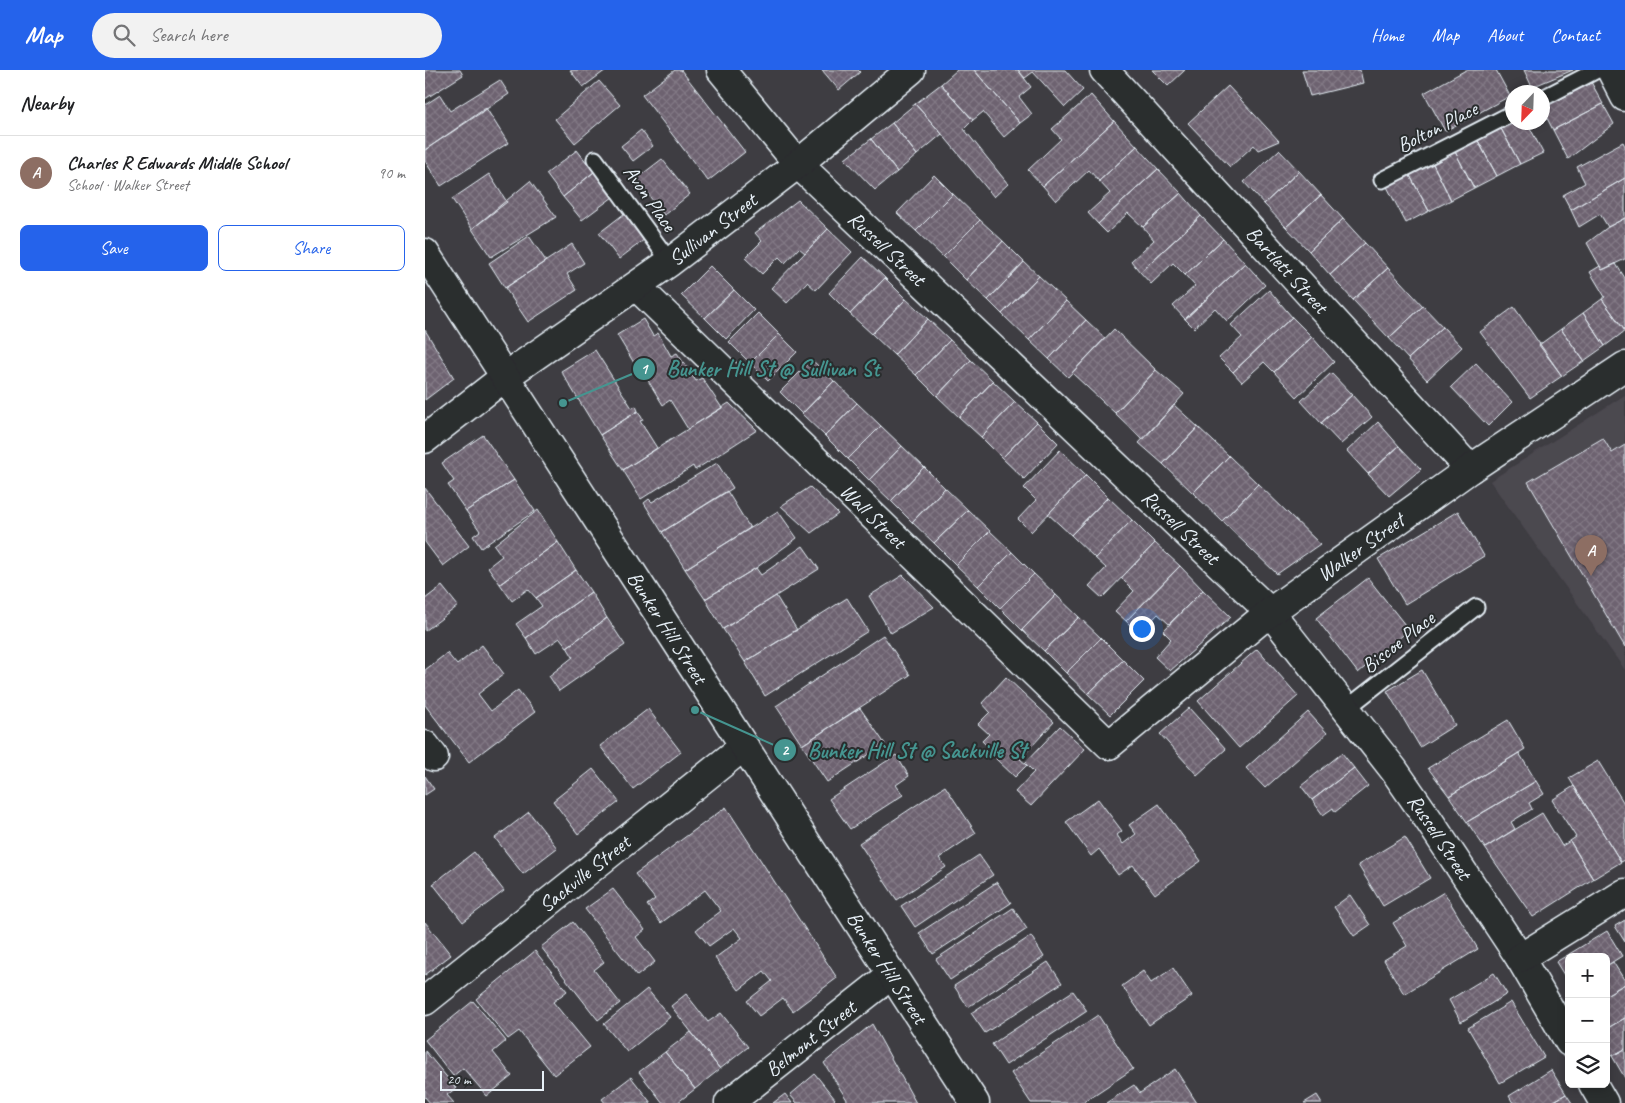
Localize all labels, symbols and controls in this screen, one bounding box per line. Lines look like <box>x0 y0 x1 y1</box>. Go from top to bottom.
search box <box>92 13 442 58</box>
text: Map <box>25 20 62 50</box>
icon: search <box>110 21 138 49</box>
text: Search here <box>150 23 228 47</box>
text: Home <box>1371 24 1404 46</box>
text: Map <box>1432 24 1459 46</box>
text: About <box>1487 24 1523 46</box>
text: Contact <box>1551 24 1600 46</box>
north arrow <box>1505 85 1550 130</box>
text: Nearby <box>20 90 73 116</box>
street label: Bolton Place <box>1392 95 1484 158</box>
text: Charles R Edwards Middle School <box>67 151 287 175</box>
street label: Avon Place <box>618 160 683 237</box>
text: A <box>32 163 40 183</box>
text: 90 m <box>378 163 405 183</box>
text: School · Walker Street <box>67 175 189 195</box>
street label: Sullivan Street <box>663 186 764 271</box>
street label: Russell Street <box>843 205 933 293</box>
street label: Bartlett Street <box>1241 221 1335 320</box>
button: Save <box>20 225 208 271</box>
button: Share <box>218 225 405 271</box>
callout: Bunker Hill St @ Sullivan St <box>632 350 890 387</box>
text: Bunker Hill St @ Sullivan St <box>667 355 882 383</box>
text: 1 <box>641 360 650 379</box>
street label: Wall Street <box>835 478 913 555</box>
street label: Russell Street <box>1136 484 1226 571</box>
street label: Walker Street <box>1312 505 1412 587</box>
pin: A <box>1575 535 1607 576</box>
street label: Bunker Hill Street <box>622 566 714 690</box>
street label: Biscoe Place <box>1356 605 1441 679</box>
your location <box>1129 616 1155 642</box>
callout: Bunker Hill St @ Sackville St <box>772 732 1037 769</box>
text: Bunker Hill St @ Sackville St <box>808 737 1030 765</box>
text: 2 <box>782 741 790 760</box>
street label: Russell Street <box>1402 789 1479 886</box>
street label: Sackville Street <box>533 828 637 918</box>
street label: Bunker Hill Street <box>841 907 934 1030</box>
map controls <box>1565 953 1610 1088</box>
button: + <box>1565 953 1610 998</box>
street label: Belmont Street <box>760 993 863 1082</box>
button: − <box>1565 998 1610 1043</box>
button: layers <box>1565 1043 1610 1088</box>
scale bar <box>440 1068 544 1091</box>
text: 20 m <box>447 1071 471 1088</box>

